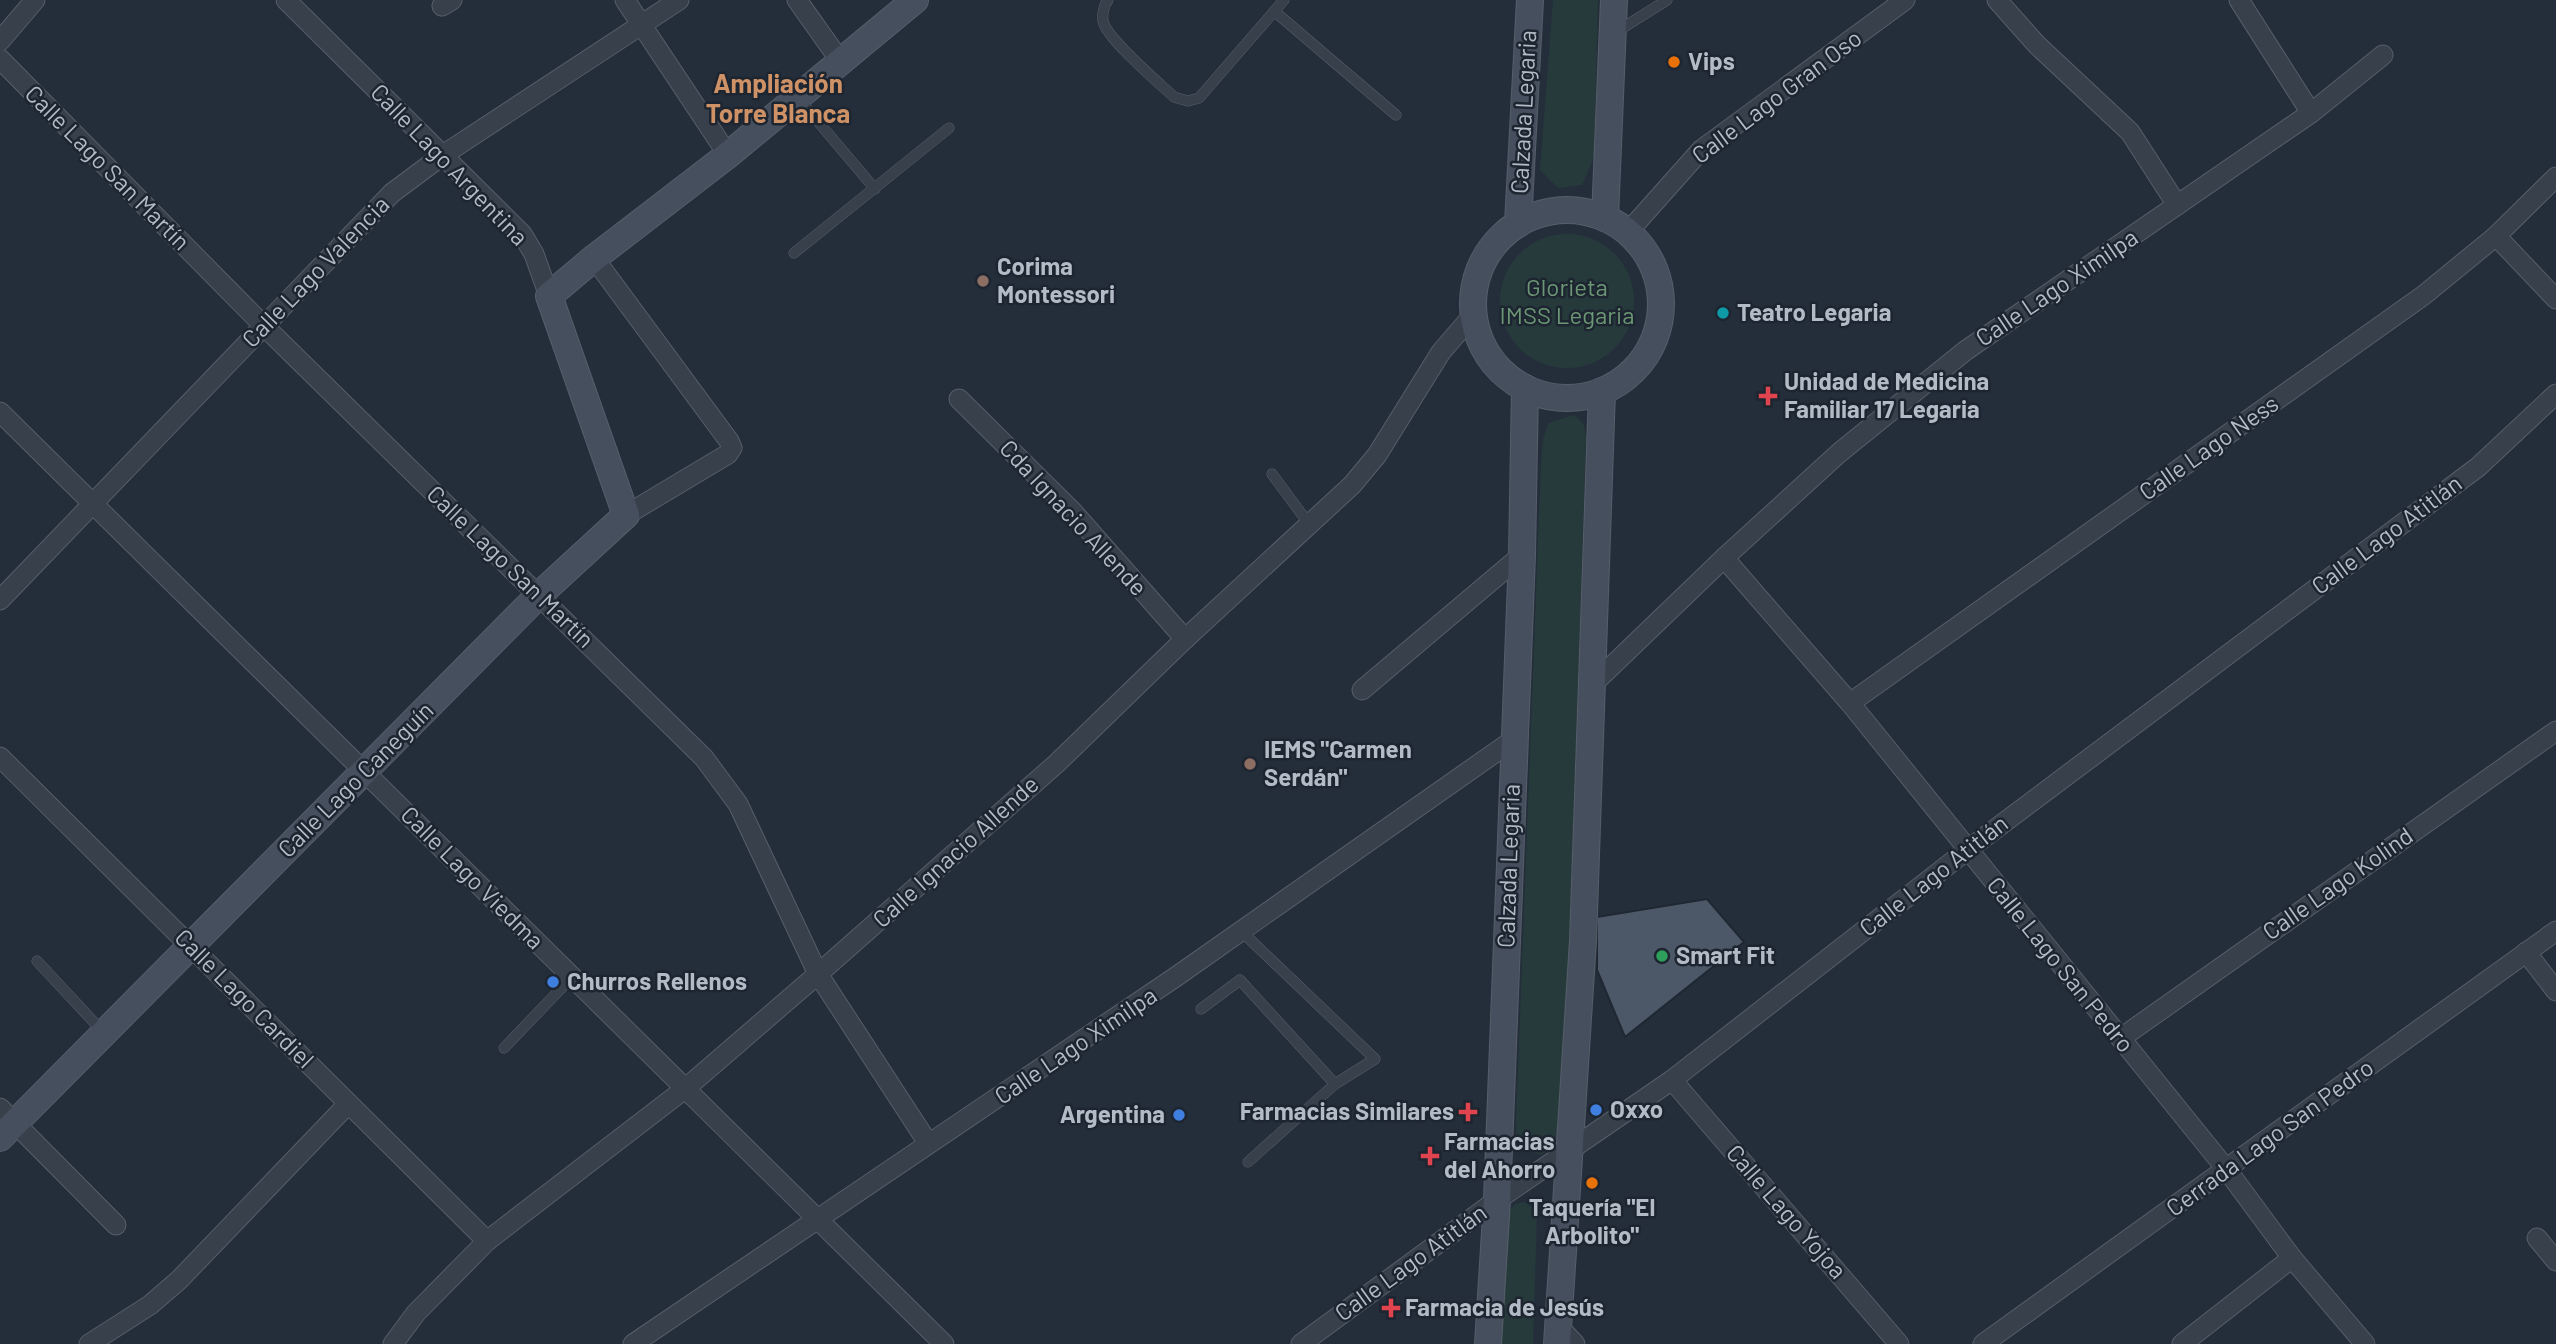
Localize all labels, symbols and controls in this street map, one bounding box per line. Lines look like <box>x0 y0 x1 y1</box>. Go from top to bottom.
street label: Calle Lago Gran Oso <box>1686 23 1867 169</box>
street label: Calzada Legaria <box>1504 29 1541 195</box>
place label: Vips <box>1688 46 1735 75</box>
marker: Vips <box>1666 54 1682 70</box>
district label: Ampliación Torre Blanca <box>706 67 850 128</box>
street label: Calle Lago Argentina <box>365 77 535 251</box>
street label: Calle Lago San Martín <box>20 79 196 255</box>
street label: Calle Lago Valencia <box>235 189 395 353</box>
street label: Calle Lago Ximilpa <box>1970 222 2143 352</box>
place label: Corima Montessori <box>997 251 1115 308</box>
park label: Glorieta IMSS Legaria <box>1500 272 1634 329</box>
marker: Corima Montessori <box>975 273 991 289</box>
place label: Teatro Legaria <box>1737 297 1891 326</box>
marker: Teatro Legaria <box>1715 305 1731 321</box>
place label: Unidad de Medicina Familiar 17 Legaria <box>1784 366 1989 423</box>
marker: Unidad de Medicina Familiar 17 Legaria <box>1758 386 1778 406</box>
street label: Calle Lago Ness <box>2133 388 2283 506</box>
street label: Cda Ignacio Allende <box>994 433 1154 601</box>
street label: Calle Lago Atitlán <box>2305 468 2467 600</box>
street label: Calle Lago San Martín <box>421 479 601 653</box>
street label: Calle Lago Caneguín <box>271 695 439 863</box>
place label: IEMS "Carmen Serdán" <box>1264 734 1412 791</box>
marker: IEMS "Carmen Serdán" <box>1242 756 1258 772</box>
street label: Calle Ignacio Allende <box>866 769 1044 933</box>
street label: Calzada Legaria <box>1490 784 1525 948</box>
street label: Calle Lago Viedma <box>396 799 551 954</box>
street label: Calle Lago Atitlán <box>1853 808 2013 942</box>
street label: Calle Lago Kolind <box>2256 820 2418 945</box>
street label: Calle Lago San Pedro <box>1982 871 2141 1058</box>
street label: Calle Lago Cardiel <box>169 922 321 1074</box>
place label: Smart Fit <box>1676 940 1775 969</box>
marker: Smart Fit <box>1654 948 1670 964</box>
place label: Churros Rellenos <box>567 966 747 995</box>
marker: Churros Rellenos <box>545 974 561 990</box>
street label: Calle Lago Ximilpa <box>989 980 1162 1110</box>
street label: Cerrada Lago San Pedro <box>2160 1052 2378 1222</box>
place label: Oxxo <box>1610 1094 1663 1123</box>
place label: Farmacias Similares <box>1240 1096 1454 1125</box>
place label: Argentina <box>1060 1099 1165 1128</box>
marker: Oxxo <box>1588 1102 1604 1118</box>
marker: Farmacias Similares <box>1460 1104 1476 1120</box>
marker: Argentina <box>1171 1107 1187 1123</box>
place label: Farmacias del Ahorro <box>1444 1126 1555 1183</box>
street label: Calle Lago Yojoa <box>1721 1138 1853 1284</box>
marker: Farmacias del Ahorro <box>1422 1148 1438 1164</box>
marker: Taquería "El Arbolito" <box>1584 1175 1600 1191</box>
place label: Taquería "El Arbolito" <box>1529 1192 1655 1249</box>
street label: Calle Lago Atitlán <box>1329 1197 1492 1327</box>
place label: Farmacia de Jesús <box>1405 1292 1604 1321</box>
marker: Farmacia de Jesús <box>1383 1300 1399 1316</box>

